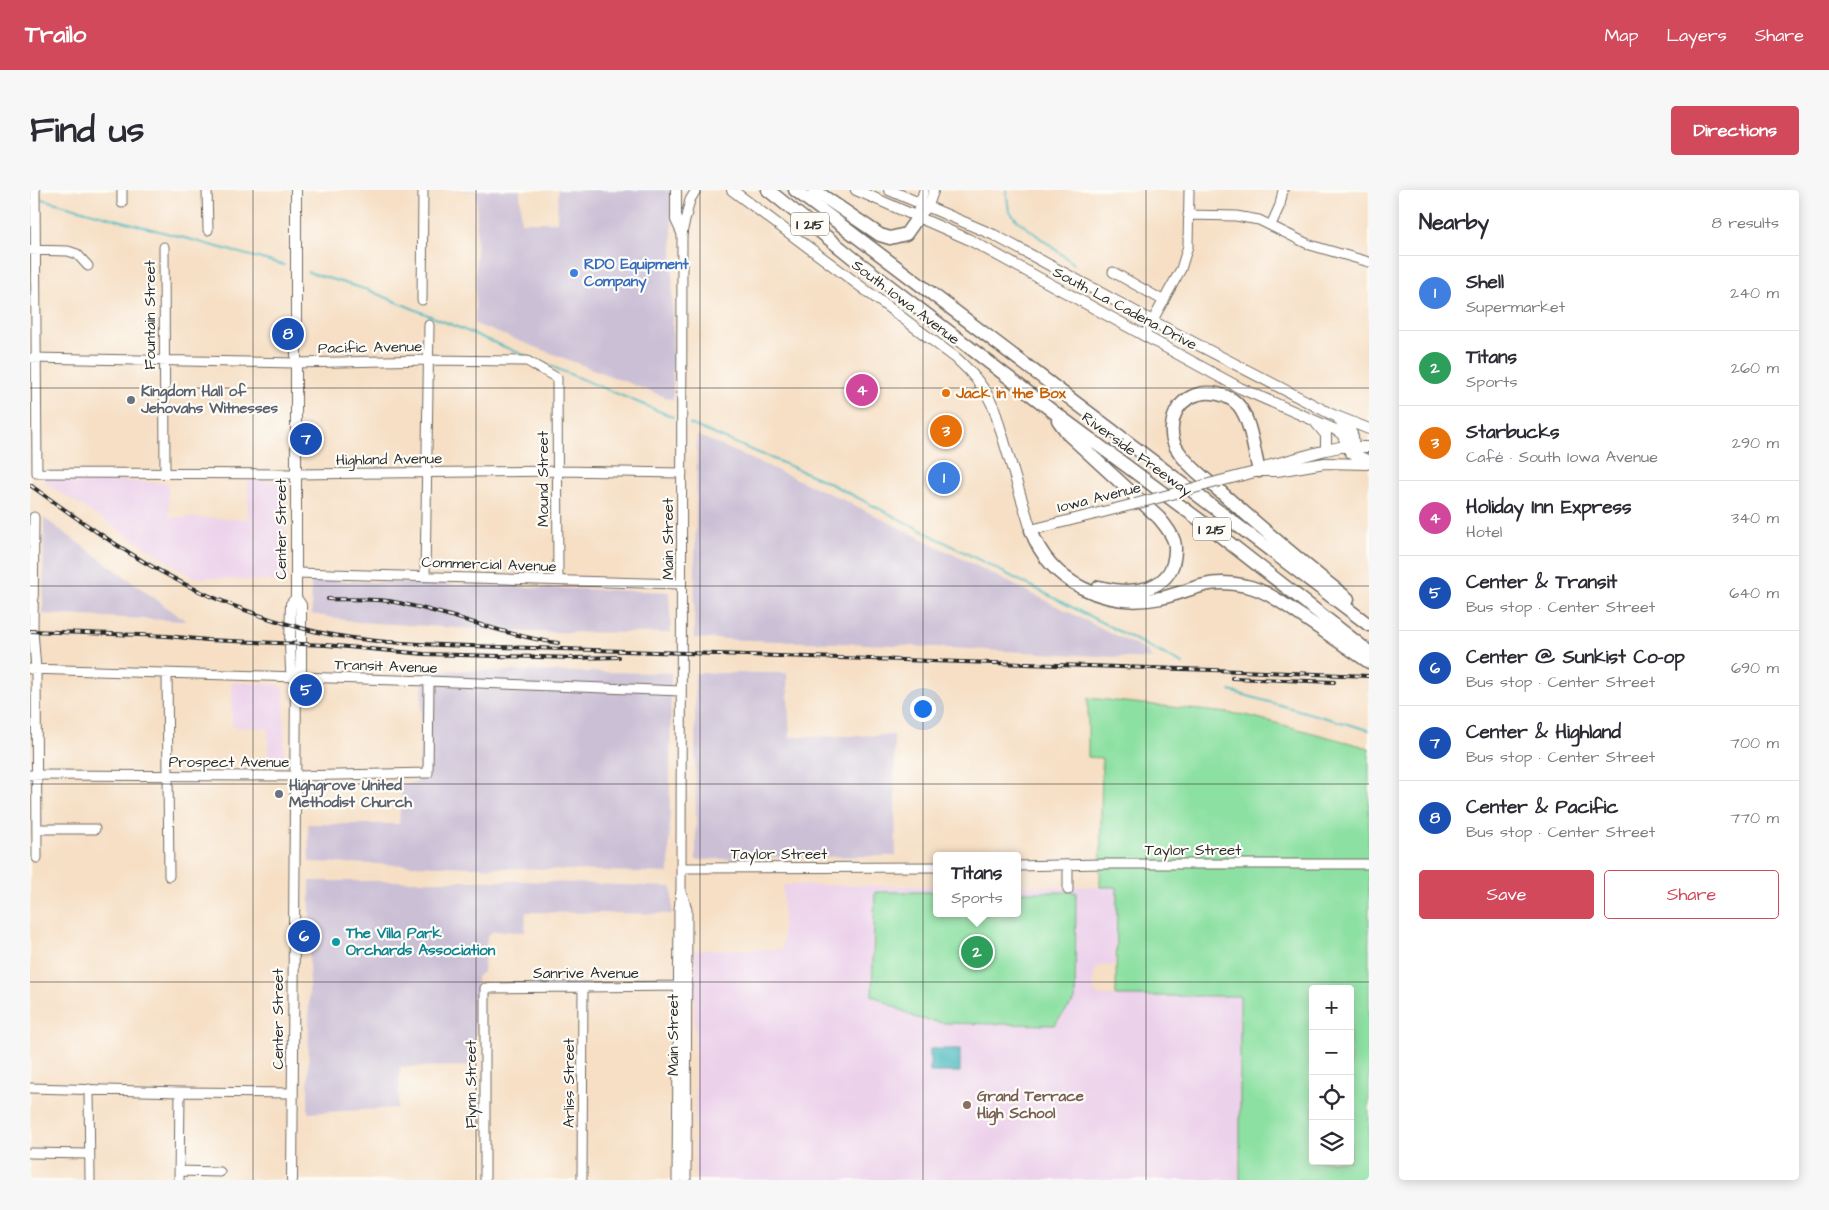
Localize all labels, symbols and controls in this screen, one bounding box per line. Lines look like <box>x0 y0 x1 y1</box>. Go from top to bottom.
text: Trailo <box>25 18 86 52</box>
text: Map <box>1604 23 1638 48</box>
text: Layers <box>1666 23 1727 48</box>
text: Share <box>1755 23 1804 48</box>
text: Find us <box>30 106 144 155</box>
button: Directions <box>1671 106 1799 155</box>
text: Nearby <box>1419 208 1489 237</box>
road number: I 215 <box>791 212 829 236</box>
text: 8 results <box>1712 212 1779 234</box>
place label: RDO Equipment Company <box>584 254 690 293</box>
street label: South Iowa Avenue <box>847 255 964 350</box>
street label: Fountain Street <box>140 260 161 370</box>
street label: South La Cadena Drive <box>1049 261 1201 355</box>
marker: RDO Equipment Company <box>568 267 580 279</box>
text: Shell <box>1466 269 1504 296</box>
text: 1 <box>1434 282 1436 304</box>
text: 240 m <box>1730 282 1779 304</box>
text: Supermarket <box>1466 296 1565 318</box>
pin: 8 <box>272 315 304 353</box>
street label: Pacific Avenue <box>318 336 422 359</box>
text: Titans <box>1466 344 1517 371</box>
text: 2 <box>1430 357 1440 379</box>
text: 260 m <box>1731 357 1779 379</box>
pin: 4 <box>846 371 878 409</box>
text: Sports <box>1466 371 1518 393</box>
place label: Kingdom Hall of Jehovahs Witnesses <box>140 381 279 419</box>
place label: Jack in the Box <box>955 383 1067 404</box>
marker: Jack in the Box <box>940 387 952 399</box>
marker: Kingdom Hall of Jehovahs Witnesses <box>125 394 137 406</box>
street label: Riverside Freeway <box>1077 407 1196 502</box>
pin: 3 <box>930 412 962 450</box>
text: Starbucks <box>1466 419 1560 446</box>
pin: 7 <box>290 420 322 458</box>
street label: Mound Street <box>533 431 554 527</box>
text: 3 <box>1431 432 1439 454</box>
text: 290 m <box>1732 432 1779 454</box>
text: Café · South Iowa Avenue <box>1466 446 1658 468</box>
street label: Highland Avenue <box>336 448 442 472</box>
pin: 1 <box>928 459 960 497</box>
street label: Iowa Avenue <box>1055 477 1143 518</box>
street label: Center Street <box>271 479 292 579</box>
text: Holiday Inn Express <box>1466 494 1632 521</box>
street label: Main Street <box>658 498 679 580</box>
text: 4 <box>1430 507 1440 529</box>
text: 340 m <box>1731 507 1779 529</box>
road number: I 215 <box>1193 518 1231 540</box>
text: Hotel <box>1466 521 1502 543</box>
street label: Commercial Avenue <box>421 552 557 577</box>
text: Center & Transit <box>1466 569 1617 596</box>
text: 5 <box>1429 582 1441 604</box>
text: 640 m <box>1729 582 1779 604</box>
text: Bus stop · Center Street <box>1466 596 1655 618</box>
text: Center @ Sunkist Co-op <box>1466 644 1685 671</box>
street label: Transit Avenue <box>334 654 438 679</box>
text: 6 <box>1430 657 1440 679</box>
text: 690 m <box>1731 657 1779 679</box>
pin: 5 <box>290 671 322 709</box>
text: Bus stop · Center Street <box>1466 671 1655 693</box>
your location <box>910 696 936 722</box>
text: Center & Highland <box>1466 719 1621 746</box>
text: 7 <box>1430 732 1440 754</box>
text: 700 m <box>1730 732 1779 754</box>
text: Bus stop · Center Street <box>1466 746 1655 768</box>
street label: Prospect Avenue <box>169 752 289 773</box>
place label: Highgrove United Methodist Church <box>289 775 412 813</box>
marker: Highgrove United Methodist Church <box>273 788 285 800</box>
text: Center & Pacific <box>1466 794 1618 821</box>
text: 8 <box>1430 807 1440 829</box>
text: 770 m <box>1730 807 1779 829</box>
text: Bus stop · Center Street <box>1466 821 1655 843</box>
street label: Taylor Street <box>1145 840 1241 862</box>
street label: Taylor Street <box>731 844 827 866</box>
popup <box>933 852 1021 917</box>
text: Titans <box>951 860 1002 887</box>
button: Save <box>1419 870 1594 919</box>
button: Share <box>1604 870 1779 919</box>
text: Sports <box>951 887 1003 909</box>
pin: 6 <box>288 917 320 955</box>
place label: The Villa Park Orchards Association <box>345 923 496 961</box>
pin: 2 <box>961 933 993 971</box>
marker: The Villa Park Orchards Association <box>330 936 342 948</box>
street label: Sanrive Avenue <box>533 963 639 984</box>
street label: Center Street <box>268 969 289 1069</box>
map controls <box>1309 985 1354 1165</box>
button: + <box>1309 985 1354 1030</box>
street label: Main Street <box>663 994 684 1076</box>
button: − <box>1309 1030 1354 1075</box>
street label: Arliss Street <box>559 1038 580 1128</box>
street label: Flynn Street <box>461 1040 483 1128</box>
button: locate <box>1309 1075 1354 1120</box>
place label: Grand Terrace High School <box>977 1086 1084 1126</box>
marker: Grand Terrace High School <box>961 1099 973 1111</box>
button: layers <box>1309 1120 1354 1165</box>

